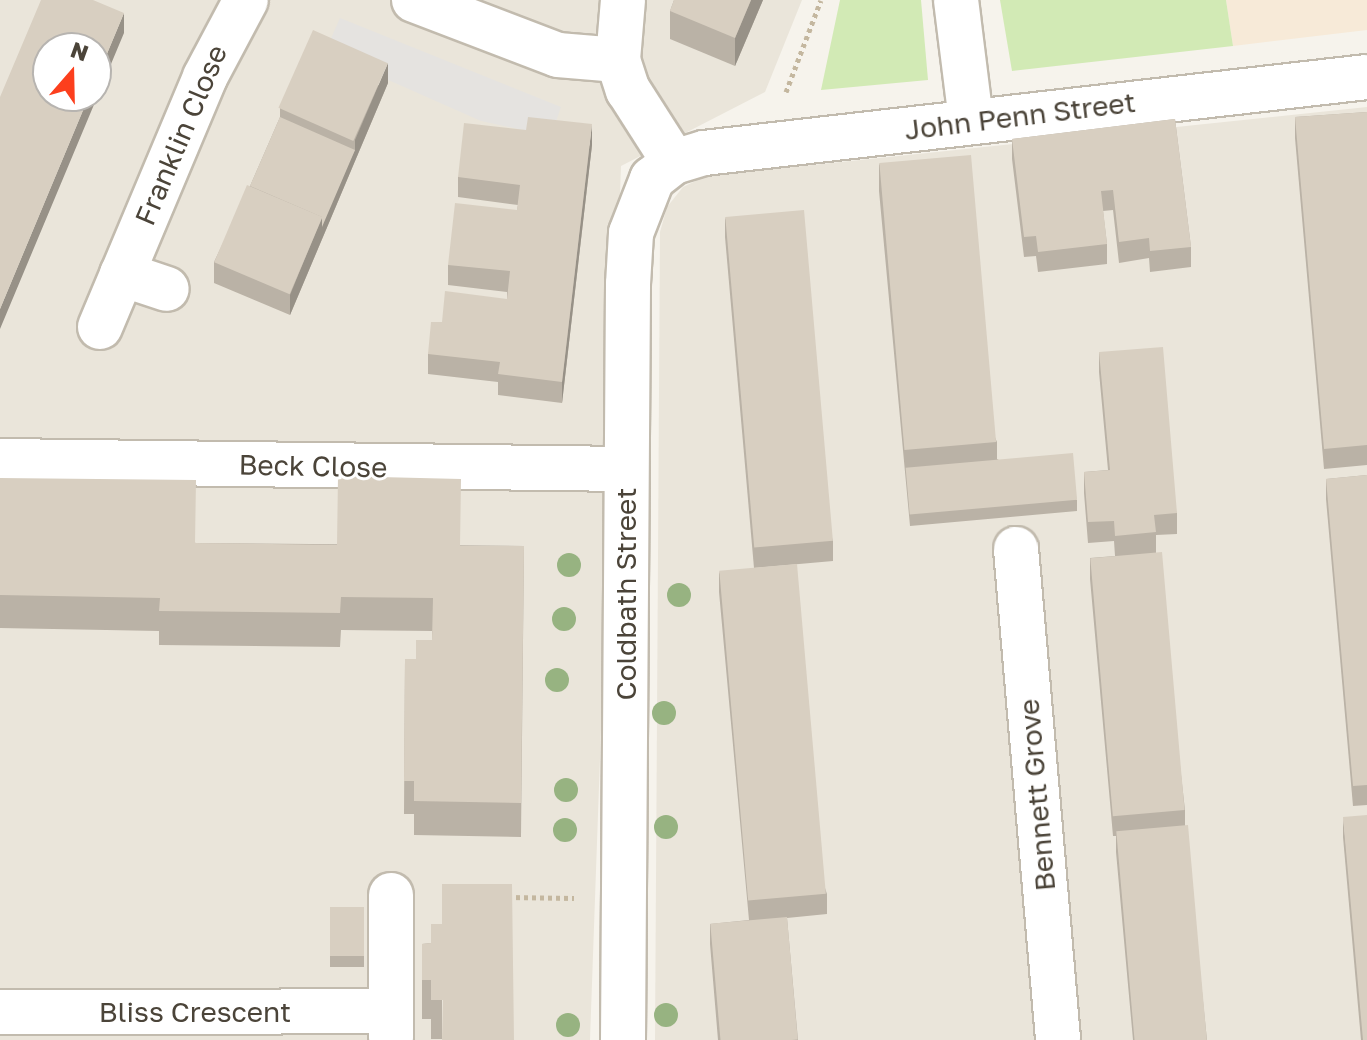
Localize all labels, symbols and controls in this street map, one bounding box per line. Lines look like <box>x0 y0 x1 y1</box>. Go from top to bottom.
north arrow <box>32 32 112 112</box>
text: N <box>67 35 92 66</box>
street label: Franklin Close <box>128 40 234 230</box>
street label: John Penn Street <box>903 85 1137 147</box>
street label: Beck Close <box>238 448 388 484</box>
street label: Coldbath Street <box>609 488 643 700</box>
street label: Bennett Grove <box>1012 698 1062 892</box>
street label: Bliss Crescent <box>99 995 291 1029</box>

